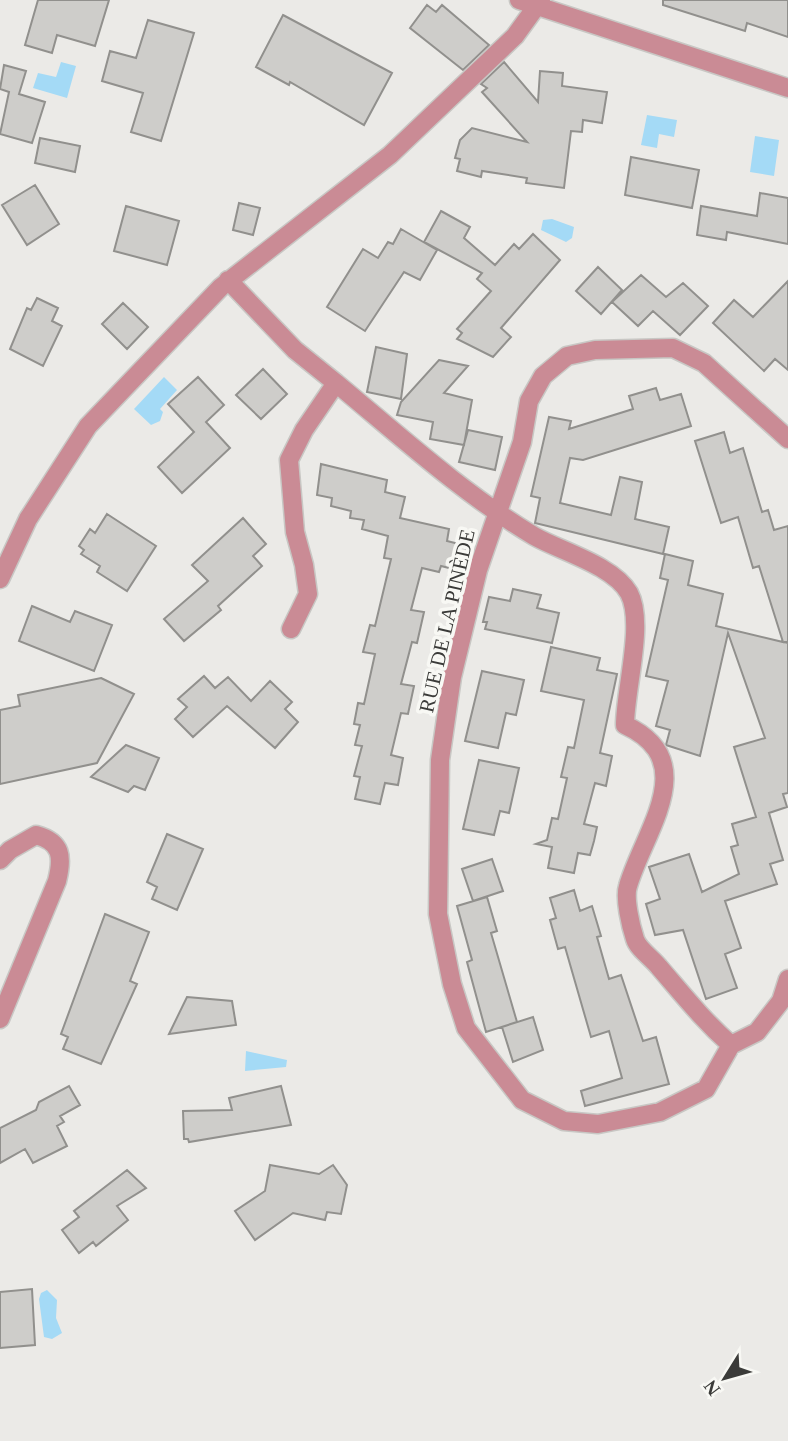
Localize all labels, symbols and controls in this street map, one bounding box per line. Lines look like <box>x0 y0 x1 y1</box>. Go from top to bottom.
street label: RUE DE LA PINÈDE <box>414 527 480 715</box>
north arrow <box>690 1343 760 1413</box>
text: N <box>699 1376 724 1400</box>

